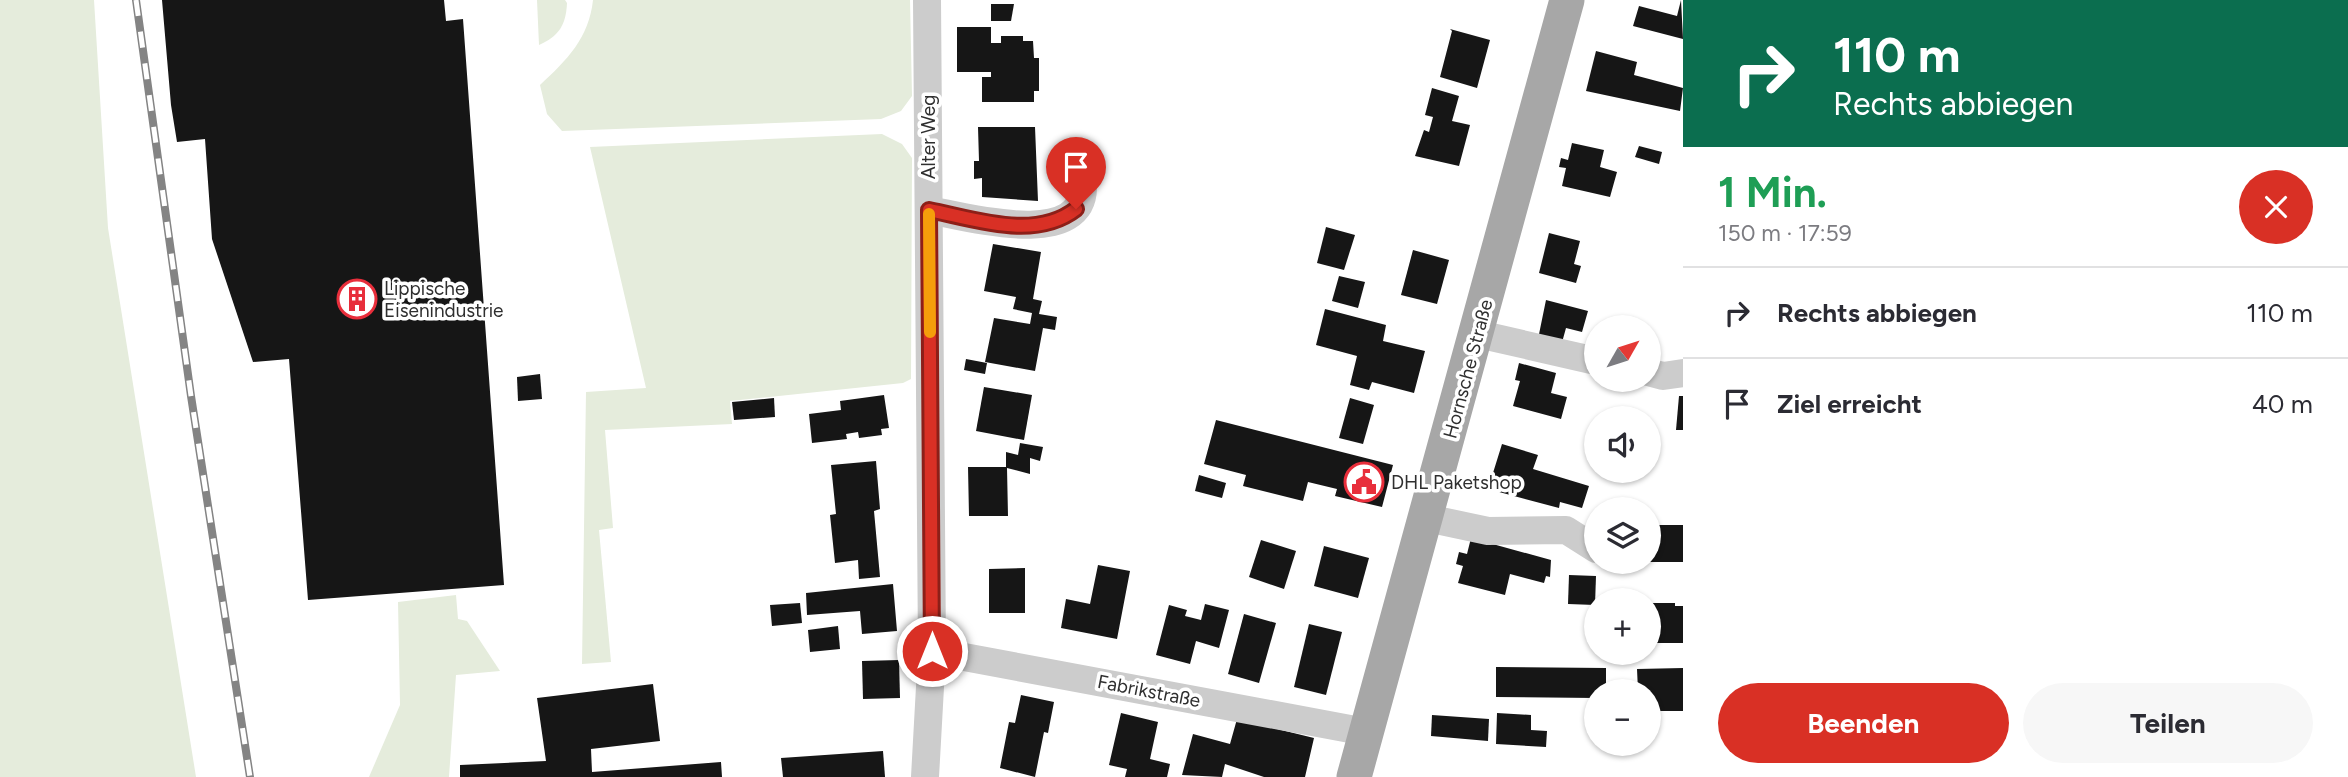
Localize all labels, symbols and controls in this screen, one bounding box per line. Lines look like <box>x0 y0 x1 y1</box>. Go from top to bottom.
text: 110 m <box>1833 25 1961 84</box>
icon: right <box>1718 28 1809 119</box>
text: Rechts abbiegen <box>1833 85 2073 123</box>
street label: Alter Weg <box>917 95 940 179</box>
pin <box>1046 137 1106 209</box>
icon: arrive <box>1057 148 1095 186</box>
text: 1 Min. <box>1718 167 1827 218</box>
button: close <box>2239 170 2313 244</box>
text: 150 m · 17:59 <box>1718 219 1852 247</box>
place label: Lippische Eisenindustrie <box>384 277 503 322</box>
building icon: Lippische Eisenindustrie <box>336 278 378 320</box>
icon: right <box>1718 294 1756 332</box>
street label: Hornsche Straße <box>1438 297 1498 441</box>
text: Rechts abbiegen <box>1777 297 1977 329</box>
text: 110 m <box>2246 297 2313 329</box>
north arrow <box>1584 315 1661 392</box>
map controls <box>1584 315 1661 756</box>
icon: arrive <box>1718 385 1756 423</box>
text: Ziel erreicht <box>1777 388 1922 420</box>
text: 40 m <box>2252 388 2313 420</box>
button: sound <box>1584 406 1661 483</box>
public building icon: DHL Paketshop <box>1343 461 1385 503</box>
place label: DHL Paketshop <box>1391 471 1522 494</box>
button: layers <box>1584 497 1661 574</box>
button: + <box>1584 588 1661 665</box>
position arrow <box>895 614 969 688</box>
street label: Fabrikstraße <box>1096 670 1202 712</box>
button: − <box>1584 679 1661 756</box>
button: Beenden <box>1718 683 2009 763</box>
button: Teilen <box>2023 683 2313 763</box>

